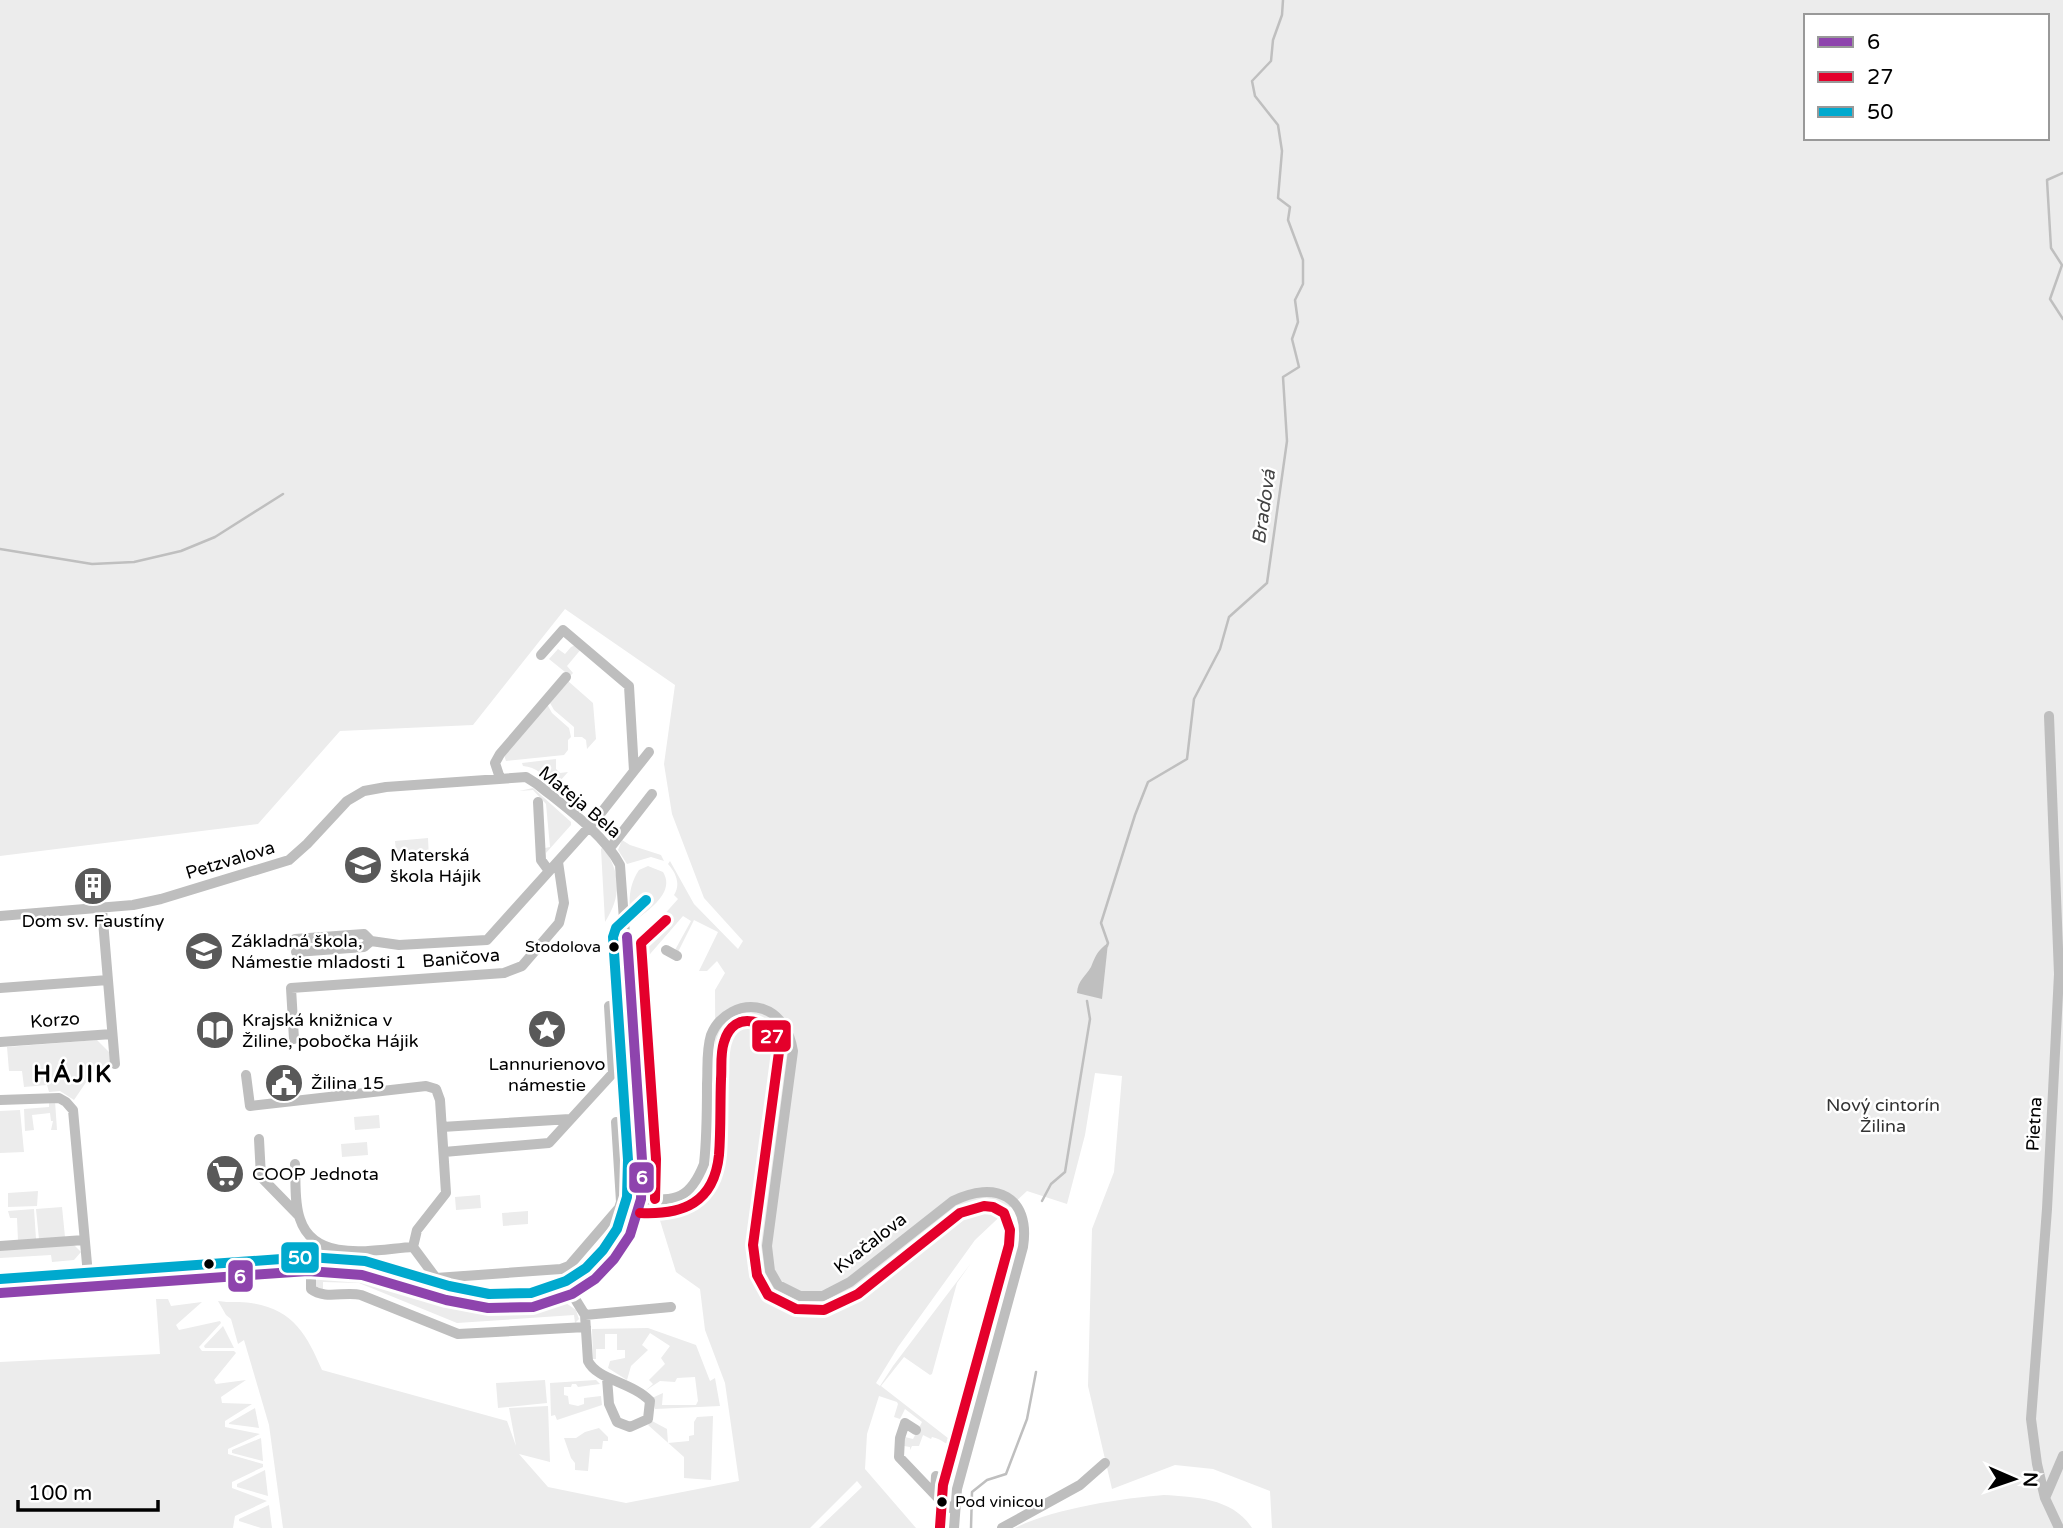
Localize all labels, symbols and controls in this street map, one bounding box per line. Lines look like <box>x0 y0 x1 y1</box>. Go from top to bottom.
legend <box>1804 14 2049 140</box>
text: 6 <box>1867 30 1880 55</box>
text: 27 <box>1867 65 1893 90</box>
text: 50 <box>1867 100 1893 125</box>
water label: Bradová <box>1248 467 1280 546</box>
street label: Mateja Bela <box>534 761 626 843</box>
street label: Petzvalova <box>183 836 277 884</box>
school or university icon: Materská škola Hájik <box>342 844 384 886</box>
place label: Materská škola Hájik <box>390 844 481 887</box>
building icon: Dom sv. Faustíny <box>72 865 114 907</box>
place label: Dom sv. Faustíny <box>21 910 165 932</box>
school or university icon: Základná škola, Námestie mladosti 1 <box>183 930 225 972</box>
place label: Základná škola, Námestie mladosti 1 <box>231 930 406 973</box>
place label: Stodolova <box>525 937 601 957</box>
marker: Stodolova <box>607 940 621 954</box>
street label: Baničova <box>421 944 501 972</box>
street label: Korzo <box>29 1007 81 1033</box>
place icon: Lannurienovo námestie <box>526 1008 568 1050</box>
library icon: Krajská knižnica v Žiline, pobočka Hájik <box>194 1009 236 1051</box>
place label: Krajská knižnica v Žiline, pobočka Hájik <box>242 1009 419 1052</box>
line badge: 27 <box>751 1019 792 1053</box>
text: 27 <box>760 1026 784 1048</box>
place label: Lannurienovo námestie <box>489 1053 606 1096</box>
district label: HÁJIK <box>33 1059 113 1089</box>
public building icon: Žilina 15 <box>263 1062 305 1104</box>
place label: Žilina 15 <box>311 1072 384 1094</box>
park label: Nový cintorín Žilina <box>1826 1094 1940 1137</box>
street label: Pietna <box>2022 1096 2046 1152</box>
supermarket icon: COOP Jednota <box>204 1153 246 1195</box>
line badge: 6 <box>628 1161 655 1194</box>
place label: COOP Jednota <box>252 1163 379 1185</box>
text: 6 <box>636 1167 648 1189</box>
street label: Kvačalova <box>829 1208 911 1278</box>
line badge: 50 <box>280 1241 320 1274</box>
text: 50 <box>288 1247 312 1269</box>
unlabelled marker <box>202 1257 216 1271</box>
line badge: 6 <box>227 1259 254 1293</box>
text: 6 <box>234 1266 246 1288</box>
north arrow <box>1979 1444 2049 1514</box>
scale bar <box>18 1468 158 1512</box>
text: N <box>2019 1472 2041 1488</box>
text: 100 m <box>28 1481 92 1506</box>
place label: Pod vinicou <box>955 1492 1044 1512</box>
marker: Pod vinicou <box>935 1495 949 1509</box>

